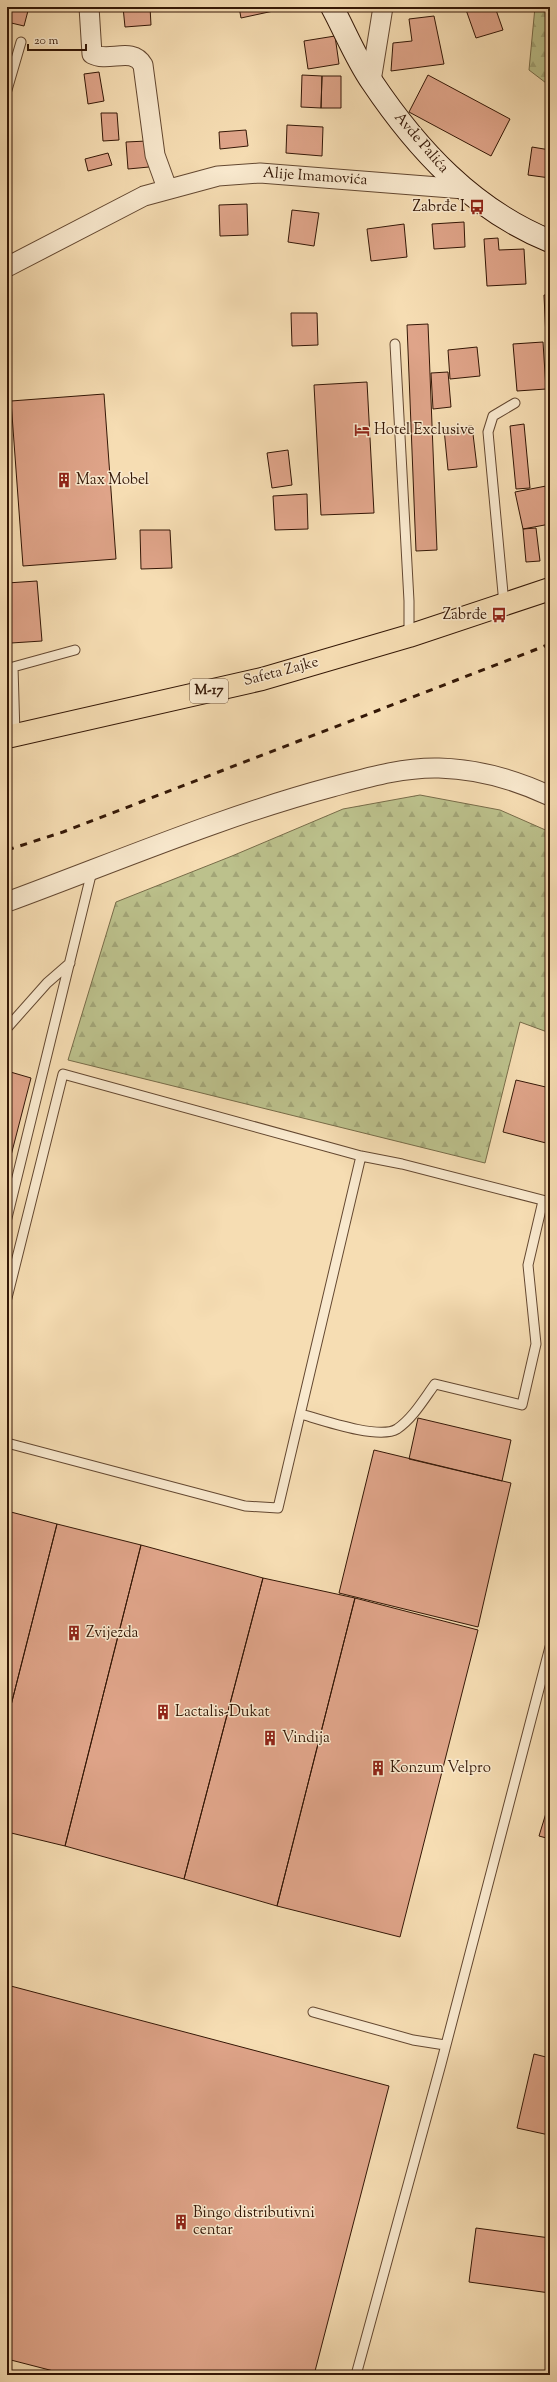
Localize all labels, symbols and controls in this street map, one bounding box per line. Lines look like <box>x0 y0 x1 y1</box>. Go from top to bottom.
scale bar <box>28 26 86 52</box>
text: 20 m <box>34 32 59 50</box>
street label: Avde Palića <box>389 108 453 178</box>
street label: Alije Imamovića <box>262 163 368 191</box>
place label: Zabrđe I <box>413 197 465 218</box>
bus stop icon: Zabrđe I <box>468 198 486 216</box>
place label: Hotel Exclusive <box>374 420 474 441</box>
hotel icon: Hotel Exclusive <box>353 421 371 439</box>
place label: Max Mobel <box>76 470 149 491</box>
building icon: Max Mobel <box>55 471 73 489</box>
place label: Zabrđe <box>443 605 487 626</box>
bus stop icon: Zabrđe <box>490 606 508 624</box>
street label: Safeta Zajke <box>241 652 321 692</box>
road number: M-17 <box>190 679 228 703</box>
place label: Zvijezda <box>86 1623 139 1644</box>
building icon: Zvijezda <box>65 1624 83 1642</box>
place label: Lactalis-Dukat <box>175 1702 270 1723</box>
building icon: Lactalis-Dukat <box>154 1703 172 1721</box>
place label: Vindija <box>282 1728 330 1749</box>
building icon: Vindija <box>261 1729 279 1747</box>
place label: Konzum Velpro <box>390 1758 491 1779</box>
building icon: Konzum Velpro <box>369 1759 387 1777</box>
place label: Bingo distributivni centar <box>193 2203 315 2241</box>
building icon: Bingo distributivni centar <box>172 2213 190 2231</box>

